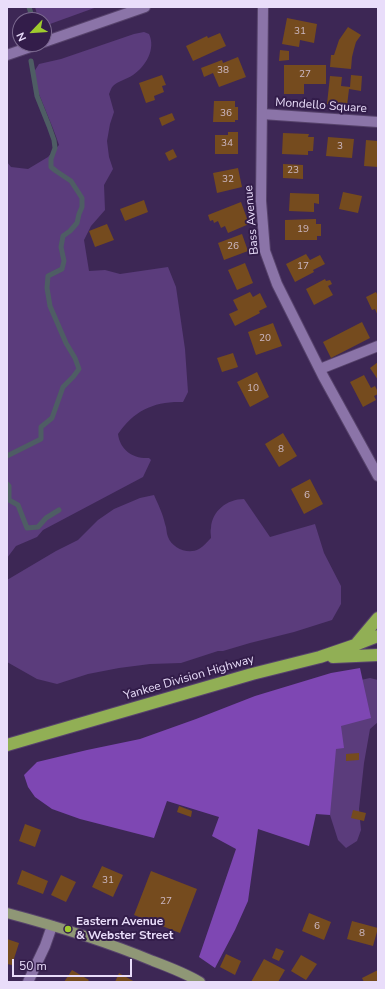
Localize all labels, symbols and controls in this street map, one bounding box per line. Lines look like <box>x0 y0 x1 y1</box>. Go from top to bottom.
north arrow <box>12 12 52 52</box>
house number: 31 <box>294 26 306 38</box>
text: N <box>13 30 30 44</box>
house number: 38 <box>217 65 229 77</box>
house number: 27 <box>299 69 311 81</box>
street label: Mondello Square <box>275 96 367 116</box>
house number: 36 <box>220 108 232 120</box>
house number: 34 <box>221 138 233 150</box>
house number: 3 <box>337 141 343 153</box>
house number: 23 <box>287 165 299 177</box>
house number: 32 <box>222 174 234 186</box>
street label: Bass Avenue <box>242 185 262 255</box>
house number: 19 <box>297 224 309 236</box>
house number: 26 <box>227 241 239 253</box>
house number: 17 <box>297 261 309 273</box>
house number: 20 <box>259 333 271 345</box>
house number: 10 <box>247 383 259 395</box>
house number: 8 <box>278 444 284 456</box>
house number: 6 <box>304 490 310 502</box>
street label: Yankee Division Highway <box>122 652 256 704</box>
house number: 31 <box>102 875 114 887</box>
house number: 27 <box>160 896 172 908</box>
place label: Eastern Avenue & Webster Street <box>76 915 173 943</box>
house number: 6 <box>314 921 320 933</box>
marker: Eastern Avenue & Webster Street <box>63 924 73 934</box>
house number: 8 <box>359 928 365 940</box>
scale bar <box>14 951 134 977</box>
text: 50 m <box>19 958 47 974</box>

